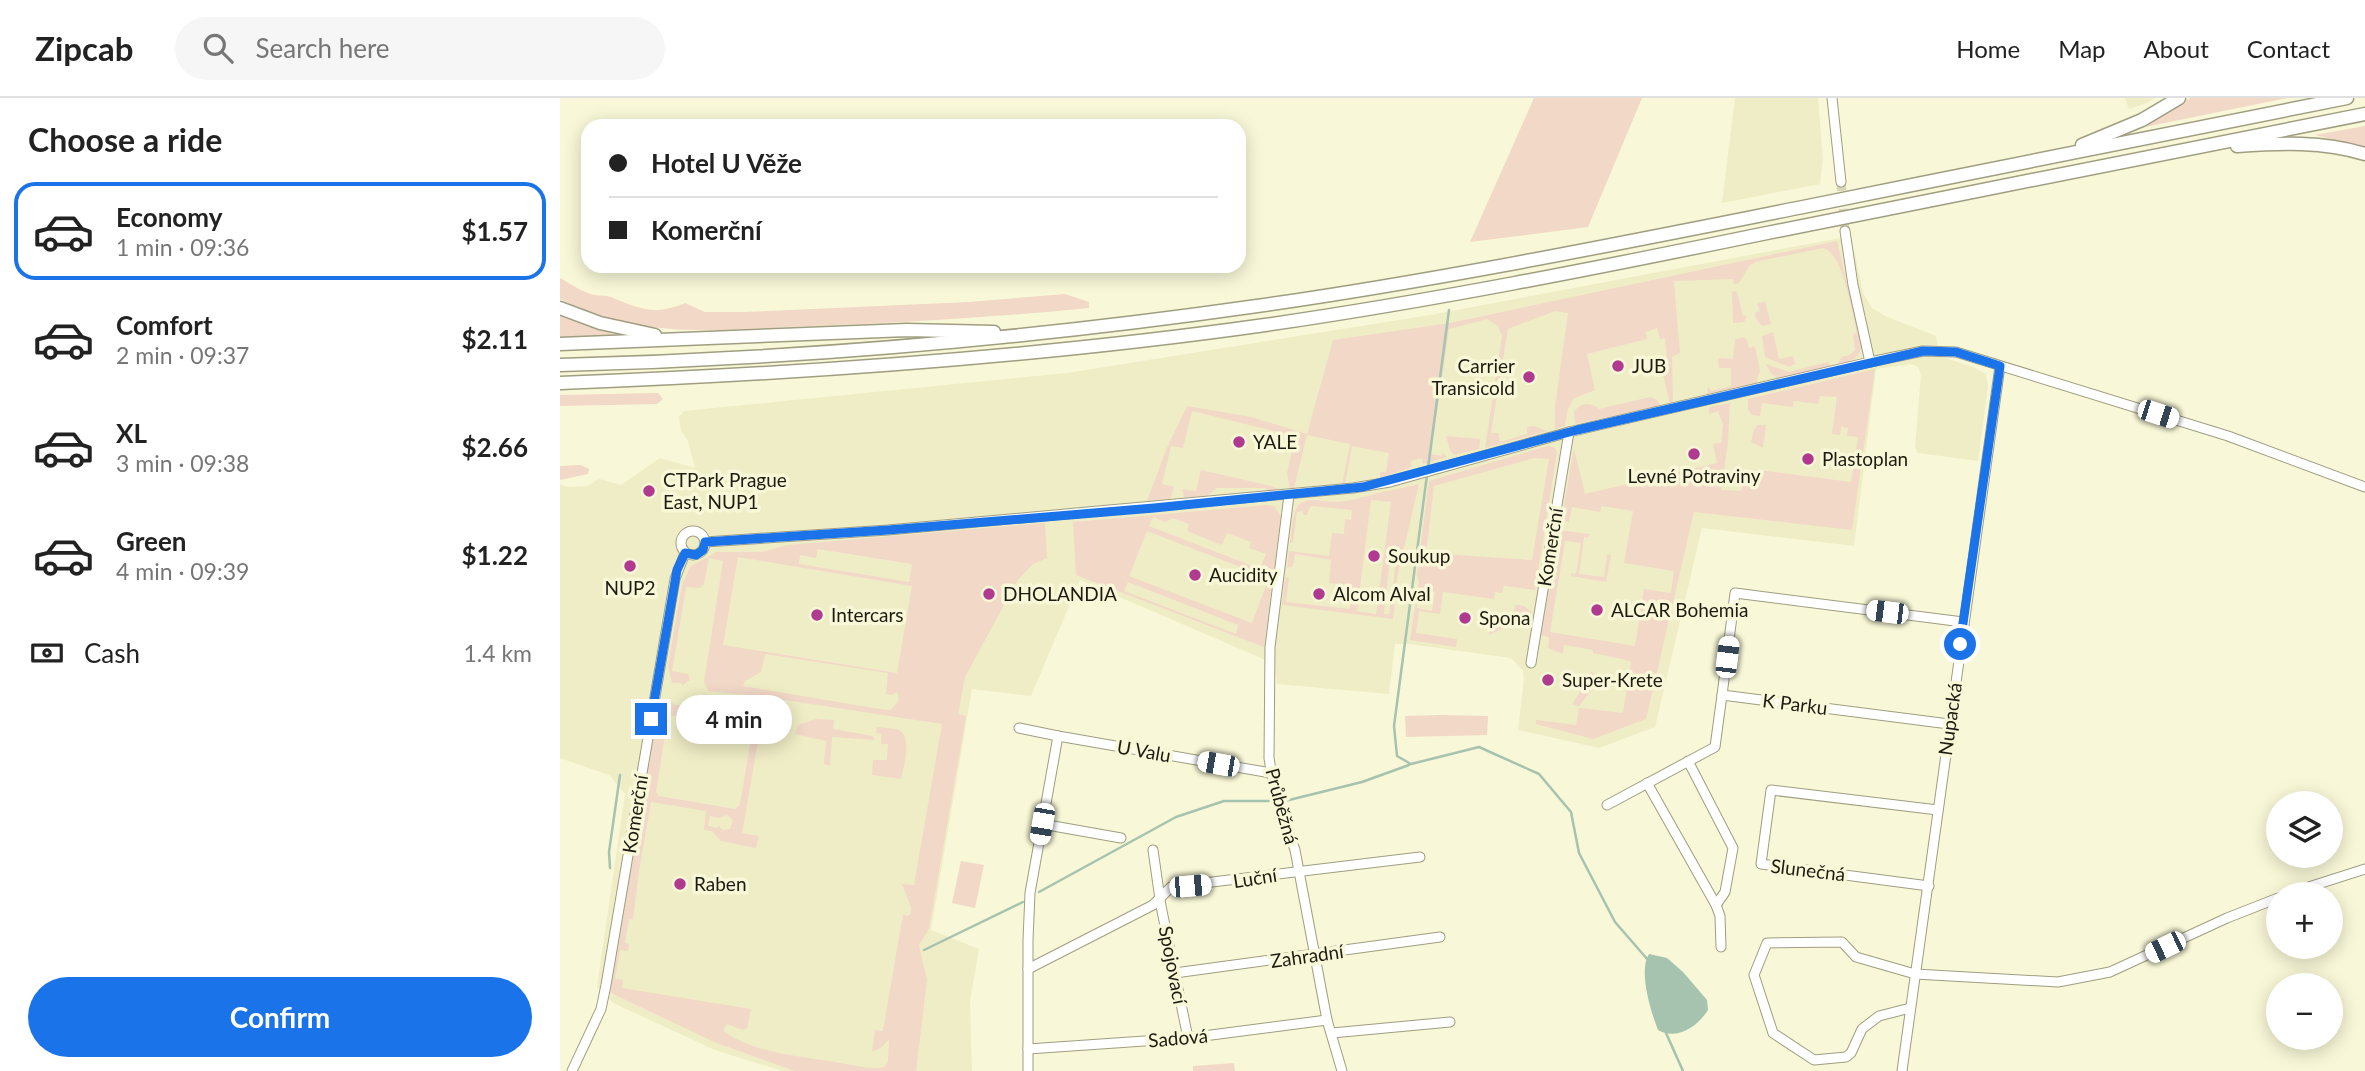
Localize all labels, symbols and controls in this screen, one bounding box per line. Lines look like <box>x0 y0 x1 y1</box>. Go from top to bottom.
search box <box>175 17 665 80</box>
text: Zipcab <box>35 28 133 68</box>
icon: search <box>199 29 237 67</box>
text: Search here <box>255 32 390 64</box>
text: Home <box>1956 34 2020 63</box>
text: Map <box>2058 34 2106 63</box>
text: About <box>2144 34 2209 63</box>
text: Contact <box>2247 34 2330 63</box>
text: Choose a ride <box>28 120 222 159</box>
text: Hotel U Věže <box>651 147 802 179</box>
icon: car <box>32 200 95 263</box>
text: Economy <box>116 201 222 233</box>
text: Komerční <box>651 214 762 246</box>
text: $1.57 <box>462 215 528 247</box>
text: 1 min · 09:36 <box>116 233 249 261</box>
icon: car <box>32 308 95 371</box>
text: Comfort <box>116 309 213 341</box>
text: $2.11 <box>462 323 528 355</box>
text: 2 min · 09:37 <box>116 341 249 369</box>
place label: Carrier Transicold <box>1431 354 1515 399</box>
place label: JUB <box>1632 354 1666 377</box>
marker: JUB <box>1610 358 1626 374</box>
marker: Carrier Transicold <box>1521 369 1537 385</box>
car <box>2135 398 2182 430</box>
icon: car <box>32 416 95 479</box>
text: XL <box>116 417 147 449</box>
place label: YALE <box>1253 430 1297 453</box>
text: $2.66 <box>462 431 528 463</box>
marker: YALE <box>1231 434 1247 450</box>
marker: Levné Potraviny <box>1686 446 1702 462</box>
place label: Plastoplan <box>1822 447 1908 470</box>
text: 3 min · 09:38 <box>116 449 249 477</box>
marker: Plastoplan <box>1800 451 1816 467</box>
place label: Levné Potraviny <box>1627 464 1761 487</box>
place label: CTPark Prague East, NUP1 <box>663 468 787 513</box>
marker: CTPark Prague East, NUP1 <box>641 483 657 499</box>
street label: Komerční <box>1532 505 1567 588</box>
icon: car <box>32 524 95 587</box>
text: Green <box>116 525 186 557</box>
text: $1.22 <box>462 539 528 571</box>
place label: Soukup <box>1388 544 1451 567</box>
marker: Soukup <box>1366 548 1382 564</box>
text: 4 min · 09:39 <box>116 557 249 585</box>
marker: NUP2 <box>622 558 638 574</box>
place label: Aucidity <box>1209 563 1278 586</box>
marker: Aucidity <box>1187 567 1203 583</box>
place label: NUP2 <box>605 576 655 599</box>
place label: DHOLANDIA <box>1003 582 1117 605</box>
place label: Alcom Alval <box>1333 582 1431 605</box>
marker: DHOLANDIA <box>981 586 997 602</box>
marker: Alcom Alval <box>1311 586 1327 602</box>
place label: ALCAR Bohemia <box>1611 598 1749 621</box>
car <box>1865 599 1910 625</box>
marker: ALCAR Bohemia <box>1589 602 1605 618</box>
place label: Intercars <box>831 603 904 626</box>
place label: Spona <box>1479 606 1531 629</box>
marker: Intercars <box>809 607 825 623</box>
marker: Spona <box>1457 610 1473 626</box>
route start <box>1944 628 1976 660</box>
icon: cash <box>28 634 66 672</box>
car <box>1715 635 1740 679</box>
text: Cash <box>84 637 140 669</box>
text: 1.4 km <box>463 639 532 667</box>
place label: Super-Krete <box>1562 668 1663 691</box>
marker: Super-Krete <box>1540 672 1556 688</box>
street label: Nupacká <box>1933 681 1966 757</box>
street label: K Parku <box>1761 688 1829 719</box>
callout: 4 min <box>676 694 791 744</box>
route end <box>635 703 667 735</box>
text: 4 min <box>705 705 763 733</box>
street label: U Valu <box>1115 734 1173 767</box>
car <box>1196 750 1241 778</box>
street label: Průběžná <box>1261 765 1304 847</box>
street label: Komerční <box>617 772 652 855</box>
map controls <box>2266 791 2343 1050</box>
button: layers <box>2266 791 2343 868</box>
car <box>1029 801 1056 847</box>
street label: Slunečná <box>1769 854 1847 885</box>
street label: Luční <box>1231 862 1280 892</box>
place label: Raben <box>694 872 746 895</box>
car <box>1169 874 1212 898</box>
marker: Raben <box>672 876 688 892</box>
button: + <box>2266 882 2343 959</box>
street label: Spojovací <box>1155 924 1193 1007</box>
car <box>2142 928 2189 966</box>
street label: Zahradní <box>1269 939 1346 972</box>
button: − <box>2266 973 2343 1050</box>
button: Confirm <box>28 977 532 1057</box>
street label: Sadová <box>1147 1023 1209 1052</box>

